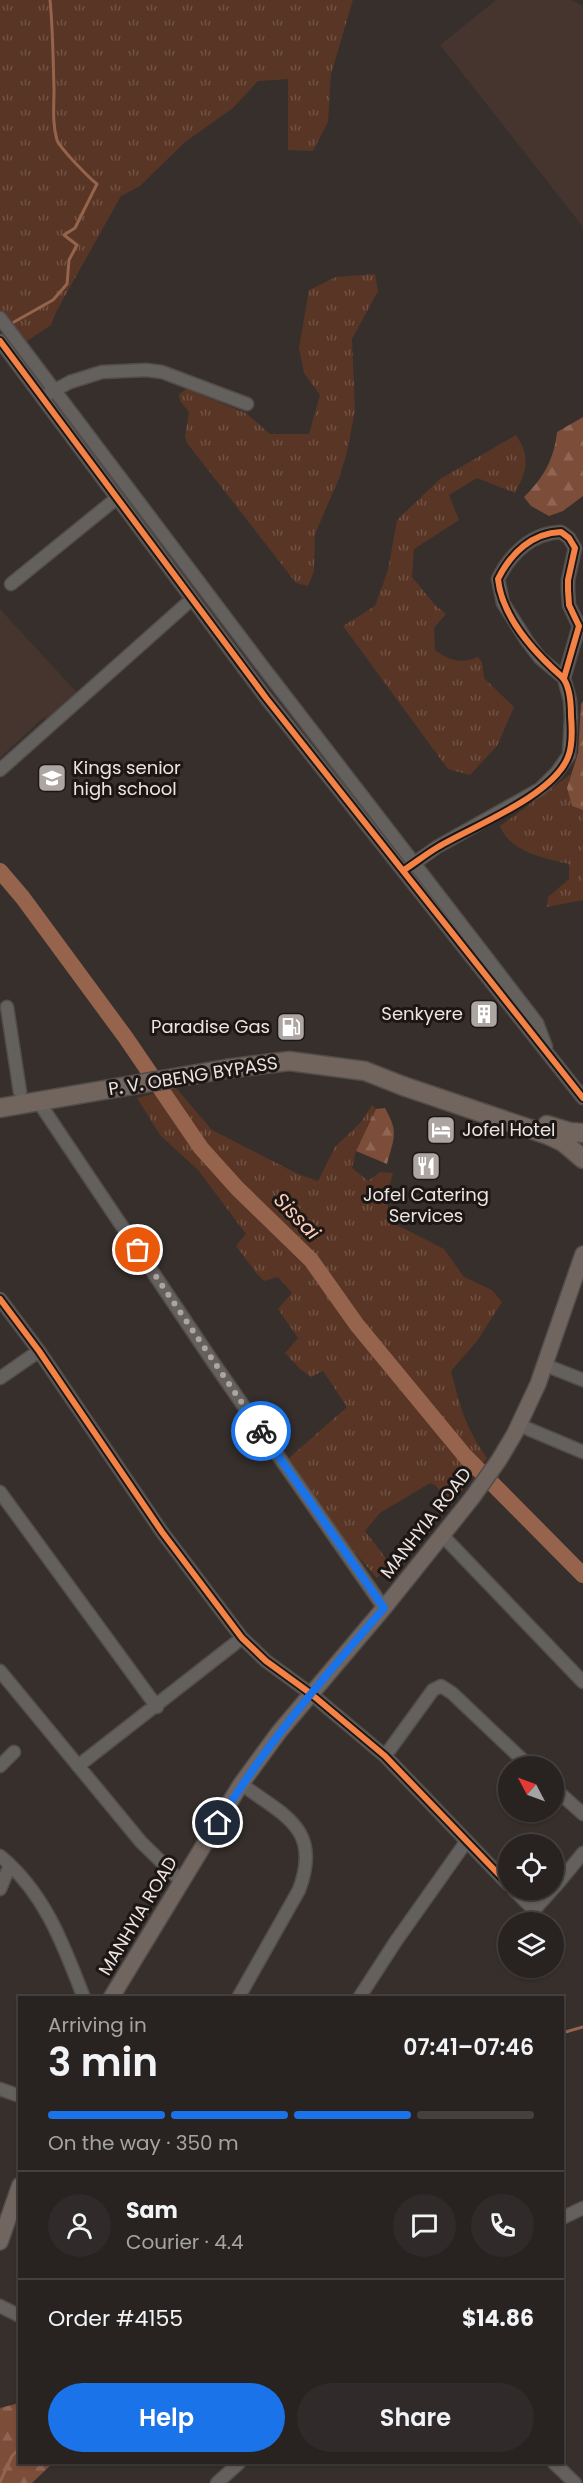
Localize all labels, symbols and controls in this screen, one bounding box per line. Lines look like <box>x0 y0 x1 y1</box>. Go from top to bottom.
place label: Kings senior high school <box>73 755 181 801</box>
school or university icon: Kings senior high school <box>36 762 68 794</box>
building icon: Senkyere <box>468 998 500 1030</box>
place label: Senkyere <box>381 1001 463 1026</box>
fuel station icon: Paradise Gas <box>275 1011 307 1043</box>
place label: Paradise Gas <box>151 1014 270 1039</box>
street label: P. V. OBENG BYPASS <box>107 1050 279 1101</box>
hotel icon: Jofel Hotel <box>425 1114 457 1146</box>
place label: Jofel Hotel <box>462 1117 556 1142</box>
restaurant icon: Jofel Catering Services <box>410 1150 442 1182</box>
place label: Jofel Catering Services <box>363 1182 489 1228</box>
water label: Sissai <box>268 1186 327 1247</box>
pin <box>112 1224 163 1275</box>
icon: bag <box>121 1233 154 1266</box>
courier <box>231 1401 291 1461</box>
icon: bike <box>245 1415 278 1448</box>
street label: MANHYIA ROAD <box>374 1462 477 1583</box>
north arrow <box>498 1756 564 1822</box>
map controls <box>498 1756 564 1978</box>
pin <box>192 1797 243 1848</box>
icon: home <box>201 1806 234 1839</box>
button: locate <box>498 1834 564 1900</box>
street label: MANHYIA ROAD <box>92 1852 183 1980</box>
button: layers <box>498 1912 564 1978</box>
text: Arriving in <box>48 2011 147 2039</box>
text: 07:41–07:46 <box>403 2032 534 2063</box>
text: 3 min <box>48 2035 158 2090</box>
text: On the way · 350 m <box>48 2129 239 2157</box>
button: person <box>48 2194 111 2257</box>
button: chat <box>393 2194 456 2257</box>
button: phone <box>471 2194 534 2257</box>
text: Sam <box>126 2195 178 2226</box>
text: Courier · 4.4 <box>126 2228 244 2256</box>
text: Order #4155 <box>48 2303 183 2334</box>
text: $14.86 <box>462 2303 534 2334</box>
button: Help <box>48 2383 285 2452</box>
button: Share <box>297 2383 534 2452</box>

